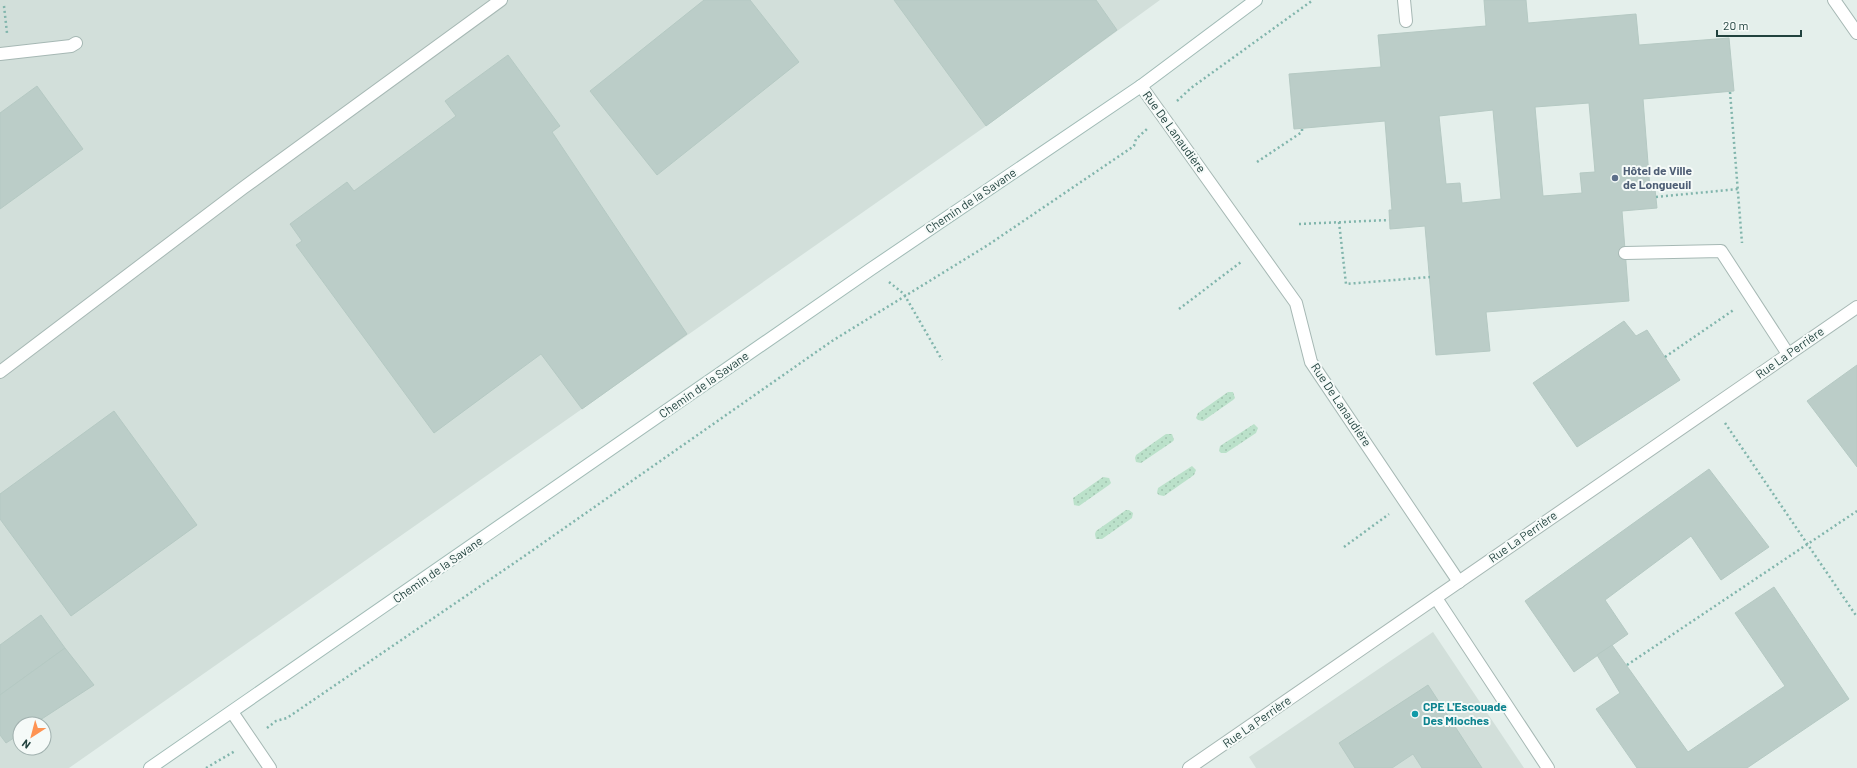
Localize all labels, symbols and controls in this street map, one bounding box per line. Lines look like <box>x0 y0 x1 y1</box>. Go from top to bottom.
scale bar <box>1717 12 1801 38</box>
text: 20 m <box>1723 18 1749 32</box>
street label: Rue De Lanaudière <box>1140 88 1209 175</box>
place label: Hôtel de Ville de Longueuil <box>1623 163 1692 191</box>
street label: Chemin de la Savane <box>923 165 1018 236</box>
marker: Hôtel de Ville de Longueuil <box>1610 173 1620 183</box>
street label: Rue La Perrière <box>1753 323 1826 381</box>
street label: Chemin de la Savane <box>656 348 751 420</box>
street label: Rue De Lanaudière <box>1309 360 1375 449</box>
street label: Rue La Perrière <box>1486 507 1559 565</box>
street label: Chemin de la Savane <box>390 533 485 605</box>
street label: Rue La Perrière <box>1220 692 1293 750</box>
place label: CPE L'Escouade Des Mioches <box>1423 699 1507 727</box>
marker: CPE L'Escouade Des Mioches <box>1410 709 1420 719</box>
north arrow <box>12 716 52 756</box>
text: N <box>19 737 33 752</box>

